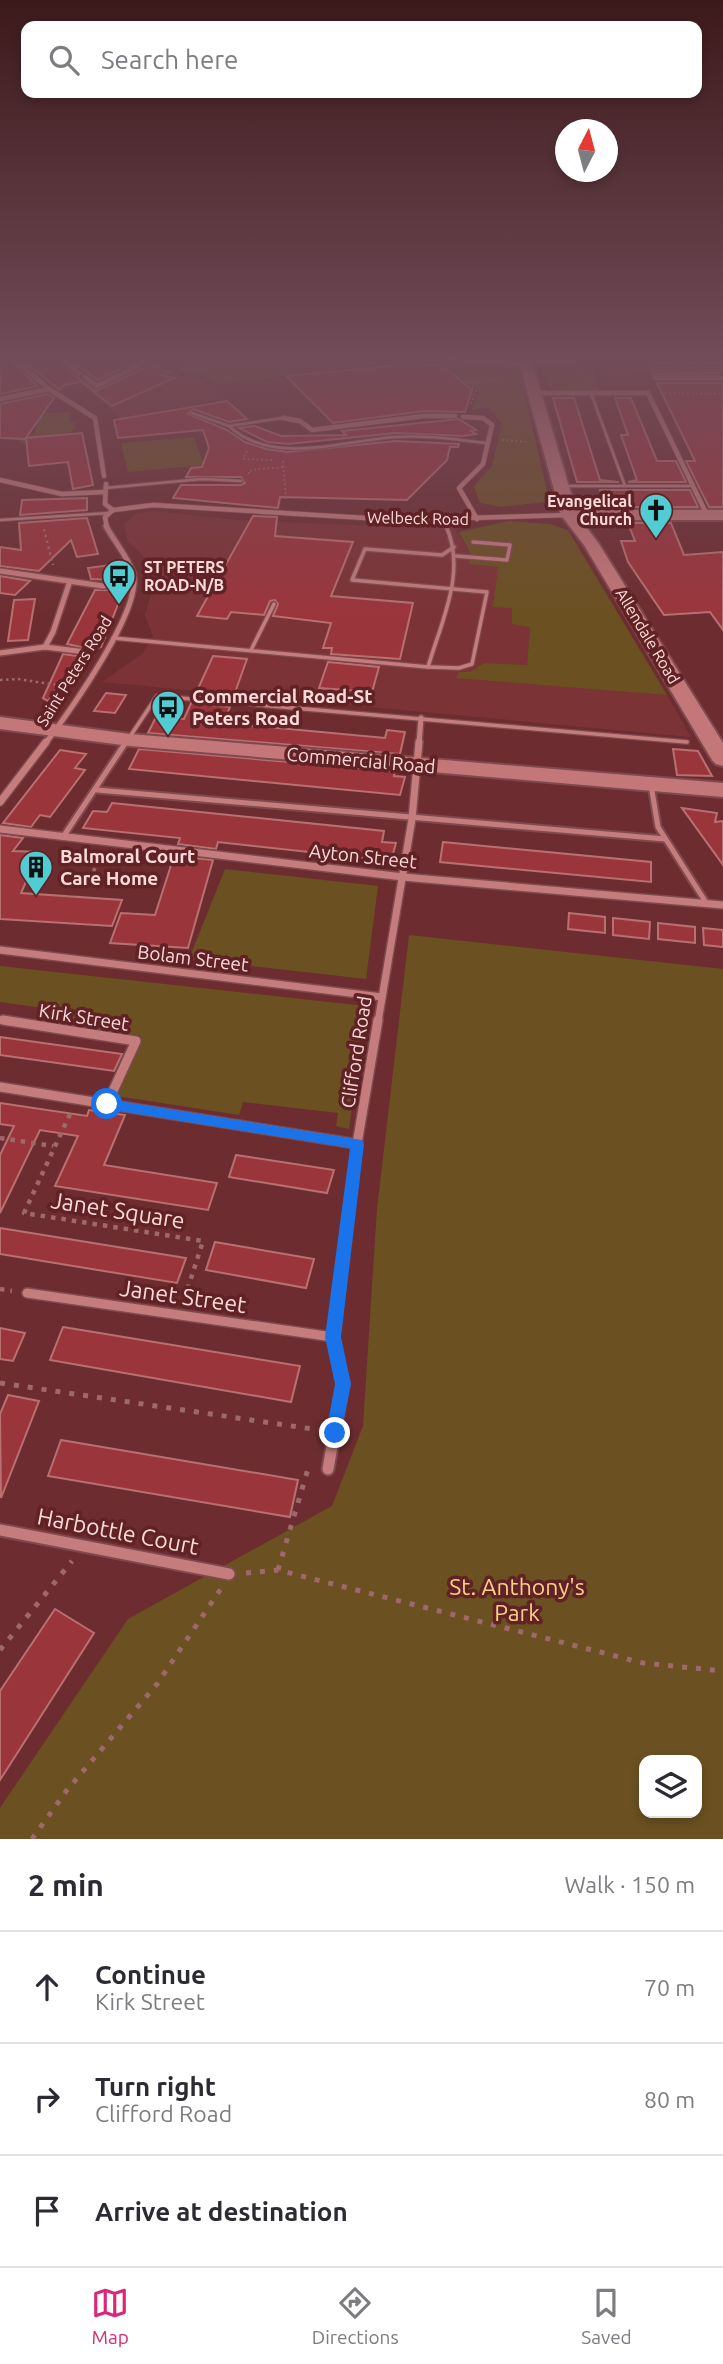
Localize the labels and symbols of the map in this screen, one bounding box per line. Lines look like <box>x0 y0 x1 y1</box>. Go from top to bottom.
north arrow <box>555 119 618 182</box>
church icon: Evangelical Church <box>637 491 675 540</box>
place label: Evangelical Church <box>547 492 632 528</box>
street label: Welbeck Road <box>367 508 469 528</box>
bus stop icon: ST PETERS ROAD-N/B <box>100 557 138 606</box>
place label: ST PETERS ROAD-N/B <box>144 558 225 594</box>
street label: Allendale Road <box>612 585 684 687</box>
street label: Saint Peters Road <box>33 613 115 729</box>
place label: Commercial Road-St Peters Road <box>192 685 372 729</box>
bus stop icon: Commercial Road-St Peters Road <box>149 688 187 737</box>
street label: Commercial Road <box>286 743 436 777</box>
street label: Ayton Street <box>308 839 418 873</box>
place label: Balmoral Court Care Home <box>60 845 195 889</box>
building icon: Balmoral Court Care Home <box>17 848 55 897</box>
street label: Bolam Street <box>136 940 250 976</box>
street label: Clifford Road <box>336 994 376 1110</box>
street label: Kirk Street <box>37 999 131 1035</box>
route start <box>91 1088 122 1119</box>
street label: Janet Square <box>49 1187 187 1233</box>
street label: Janet Street <box>118 1275 248 1317</box>
route end <box>319 1417 350 1448</box>
street label: Harbottle Court <box>35 1503 201 1559</box>
park label: St. Anthony's Park <box>449 1574 585 1625</box>

